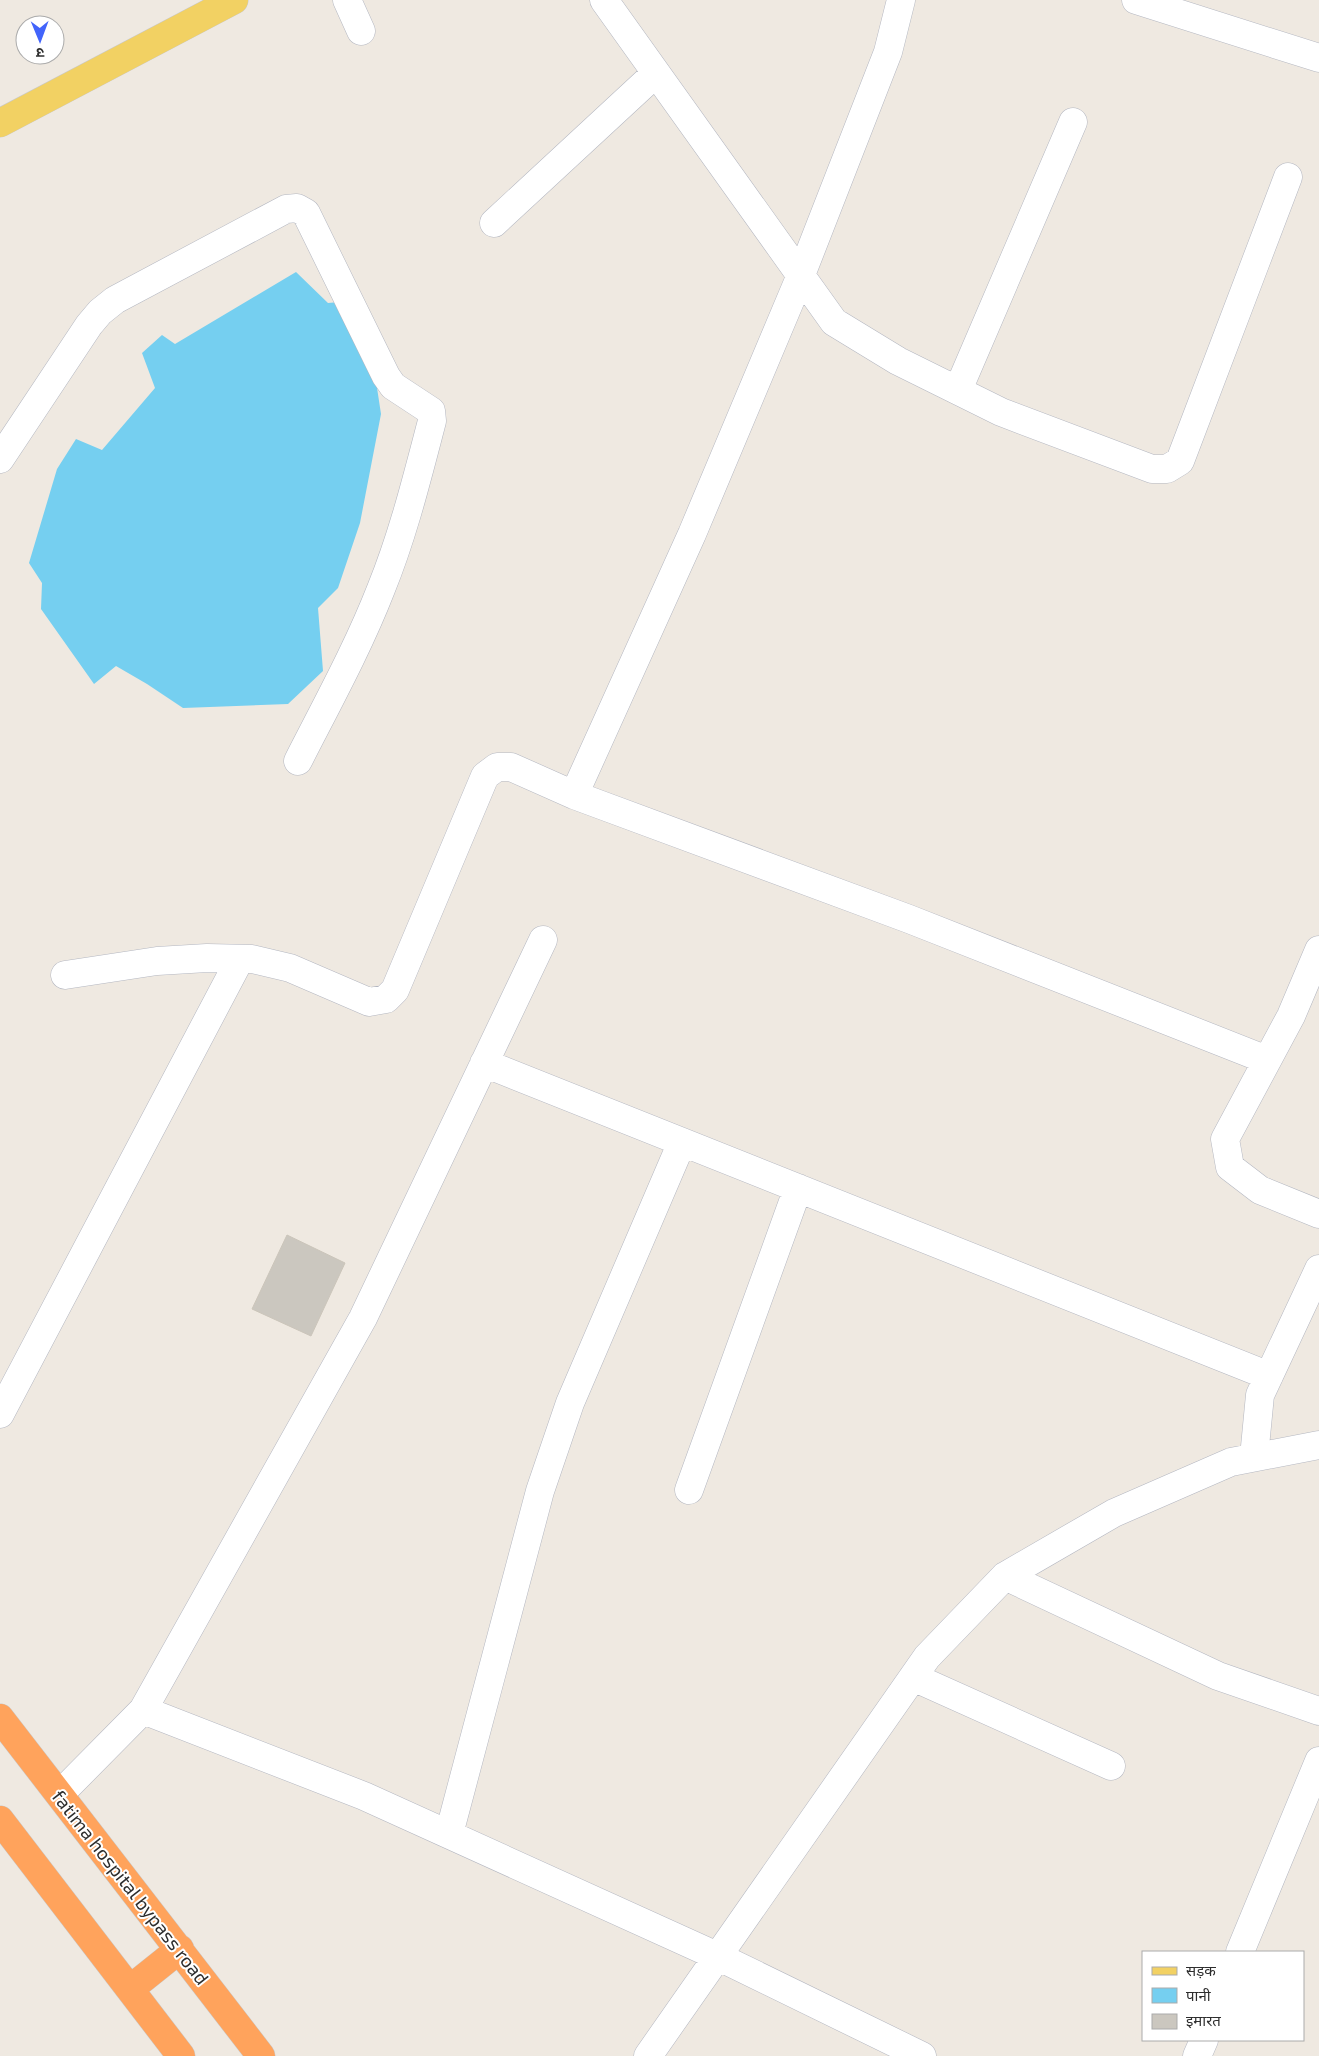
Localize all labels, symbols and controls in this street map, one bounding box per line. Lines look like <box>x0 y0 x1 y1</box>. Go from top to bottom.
north arrow <box>15 15 65 65</box>
text: उ <box>35 45 44 62</box>
street label: fatima hospital bypass road <box>48 1785 214 1989</box>
legend <box>1142 1951 1304 2041</box>
text: सड़क <box>1186 1961 1216 1979</box>
text: पानी <box>1186 1986 1212 2004</box>
text: इमारत <box>1186 2011 1221 2029</box>

